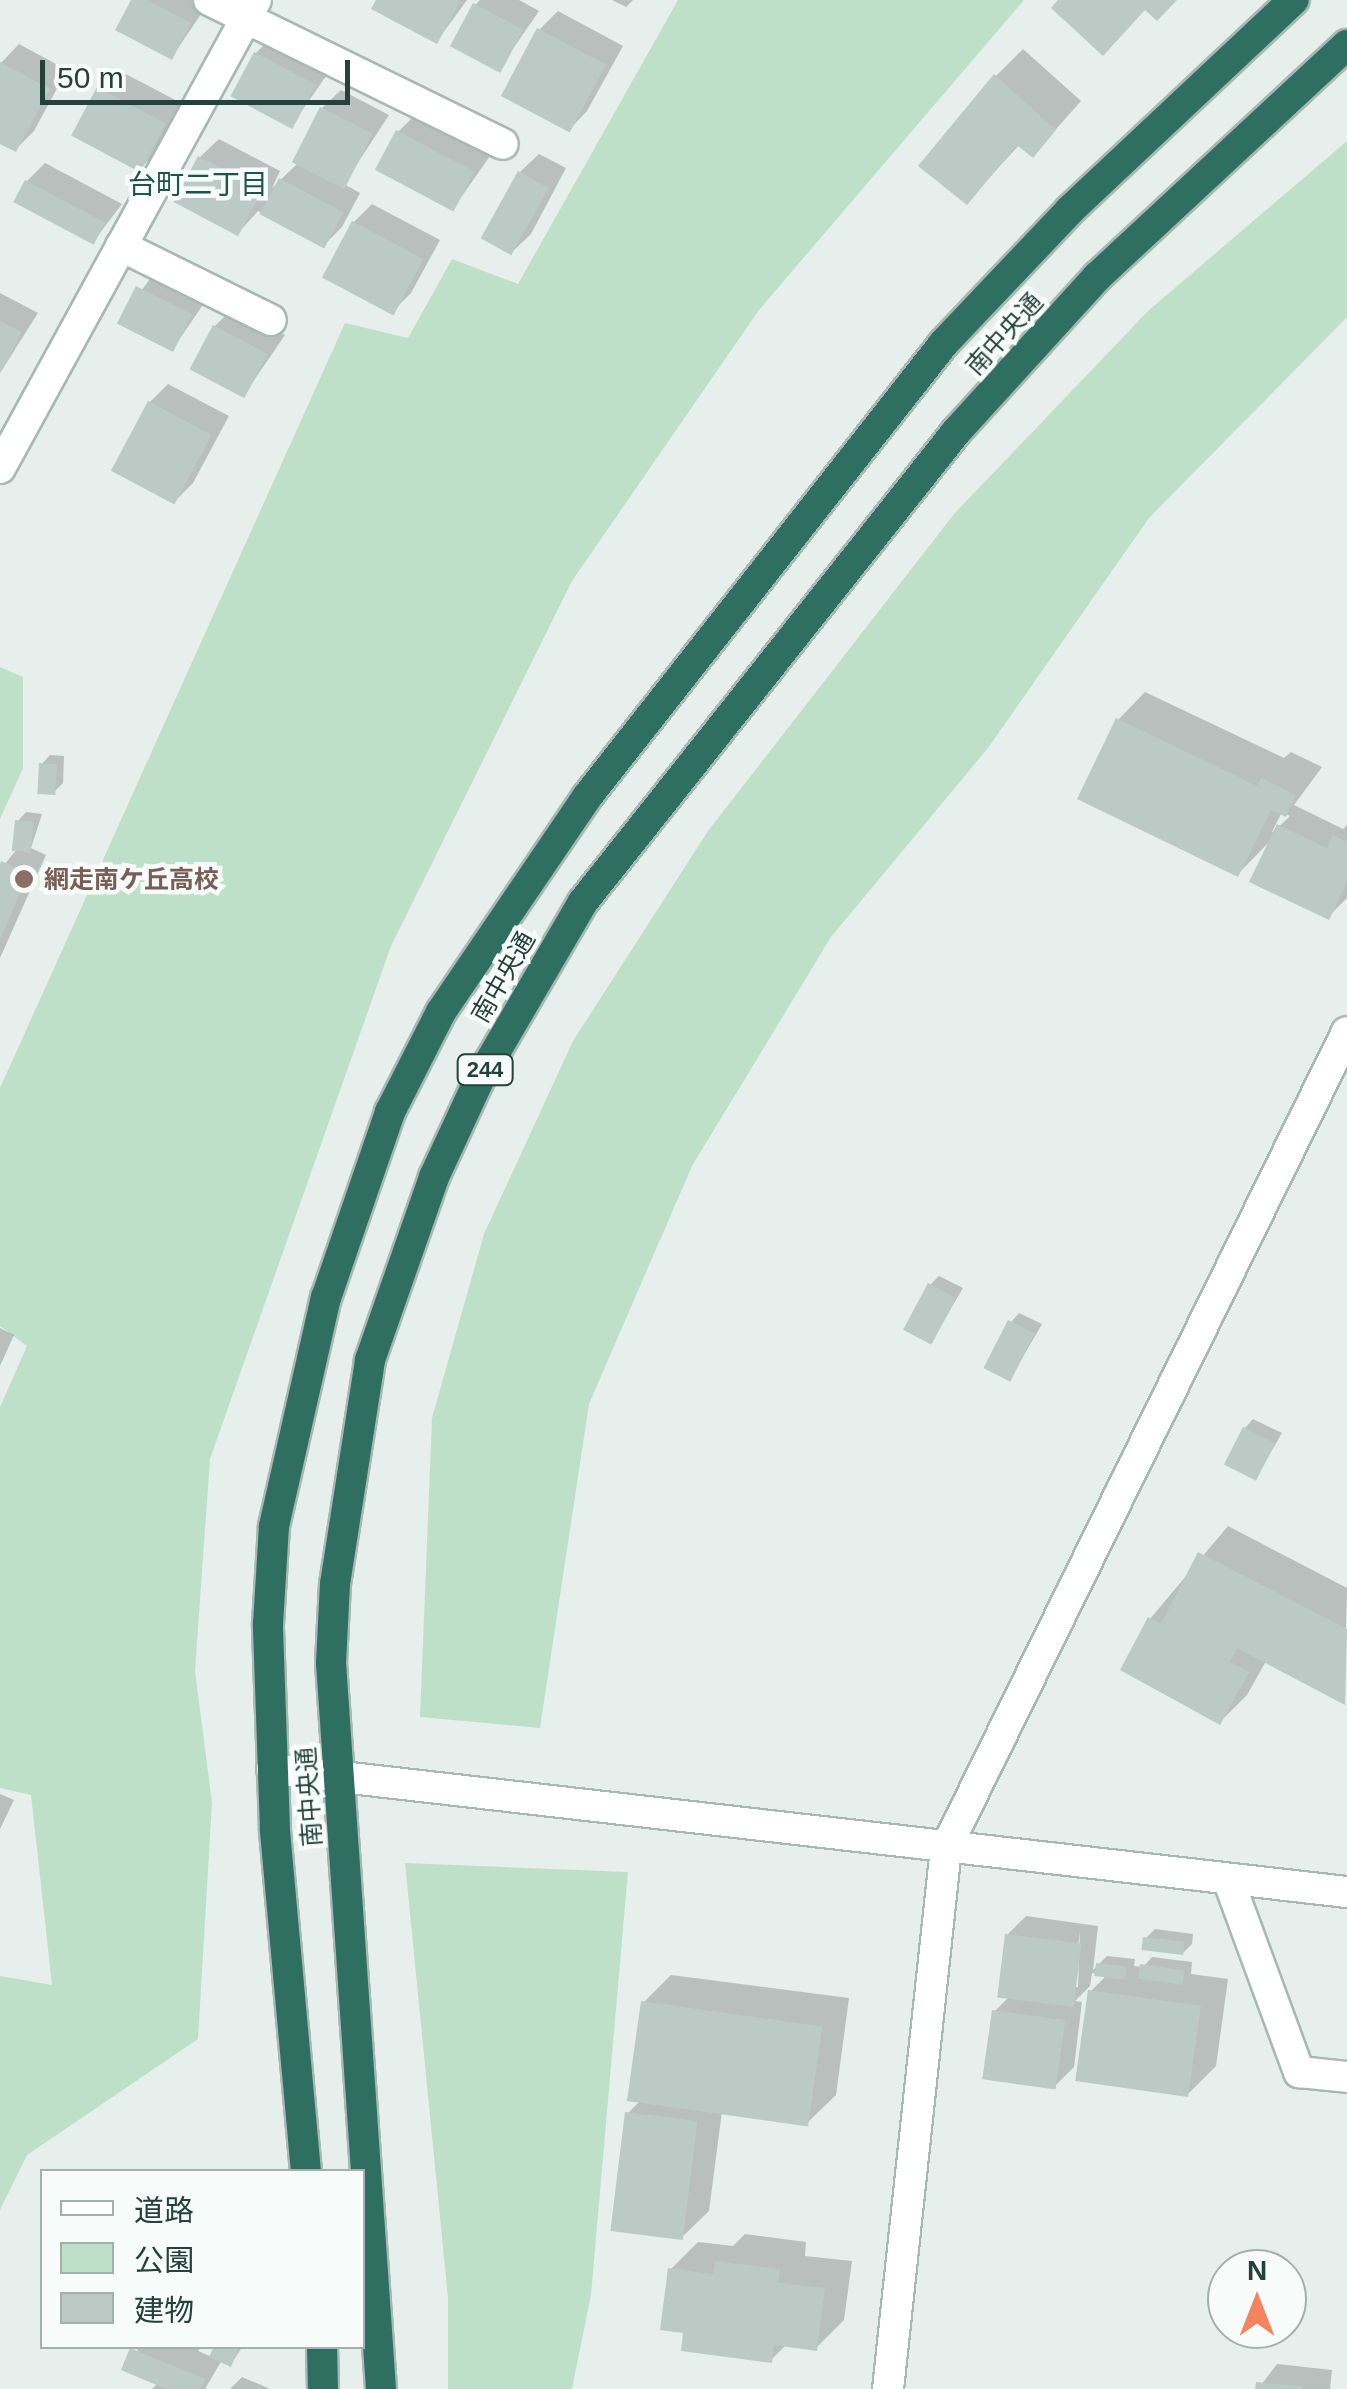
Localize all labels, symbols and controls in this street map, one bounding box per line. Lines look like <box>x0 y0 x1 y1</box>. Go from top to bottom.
scale bar <box>45 40 355 102</box>
text: 50 m <box>57 61 124 94</box>
district label: 台町二丁目 <box>128 168 268 202</box>
street label: 南中央通 <box>959 287 1049 381</box>
place label: 網走南ケ丘高校 <box>44 864 219 894</box>
marker: 網走南ケ丘高校 <box>13 868 35 890</box>
street label: 南中央通 <box>465 926 541 1028</box>
road number: 244 <box>455 1053 515 1087</box>
street label: 南中央通 <box>291 1746 327 1848</box>
legend <box>40 2169 365 2349</box>
text: 道路 <box>134 2194 194 2227</box>
text: 公園 <box>134 2244 194 2277</box>
north arrow <box>1207 2249 1307 2349</box>
text: N <box>1247 2255 1267 2286</box>
text: 建物 <box>134 2294 194 2327</box>

